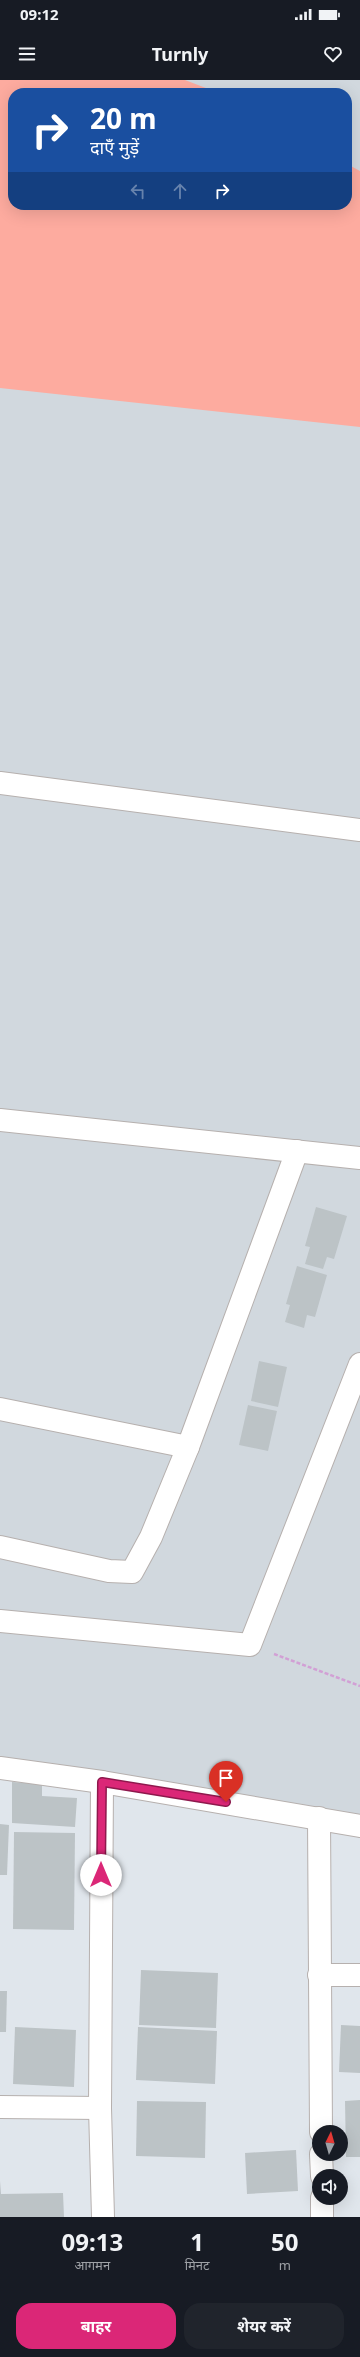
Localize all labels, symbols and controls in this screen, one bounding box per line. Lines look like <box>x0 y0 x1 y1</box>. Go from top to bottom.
text: 09:12 <box>20 4 59 24</box>
text: Turnly <box>152 42 208 66</box>
icon: menu <box>16 43 38 65</box>
icon: heart <box>322 43 344 65</box>
text: 20 m <box>90 99 157 137</box>
icon: right <box>24 104 76 156</box>
text: दाएँ मुड़ें <box>90 135 139 159</box>
icon: left <box>127 180 149 202</box>
icon: ahead <box>169 180 191 202</box>
icon: right <box>211 180 233 202</box>
pin <box>209 1761 243 1802</box>
icon: arrive <box>215 1767 237 1789</box>
position arrow <box>80 1854 122 1896</box>
north arrow <box>312 2125 348 2161</box>
map controls <box>312 2125 348 2205</box>
button: sound <box>312 2169 348 2205</box>
text: 09:13 <box>61 2225 123 2258</box>
text: 1 <box>190 2225 204 2258</box>
text: 50 <box>271 2225 299 2258</box>
text: आगमन <box>75 2256 110 2274</box>
text: मिनट <box>185 2256 210 2274</box>
text: m <box>279 2256 291 2274</box>
button: बाहर <box>16 2303 176 2349</box>
button: शेयर करें <box>184 2303 344 2349</box>

